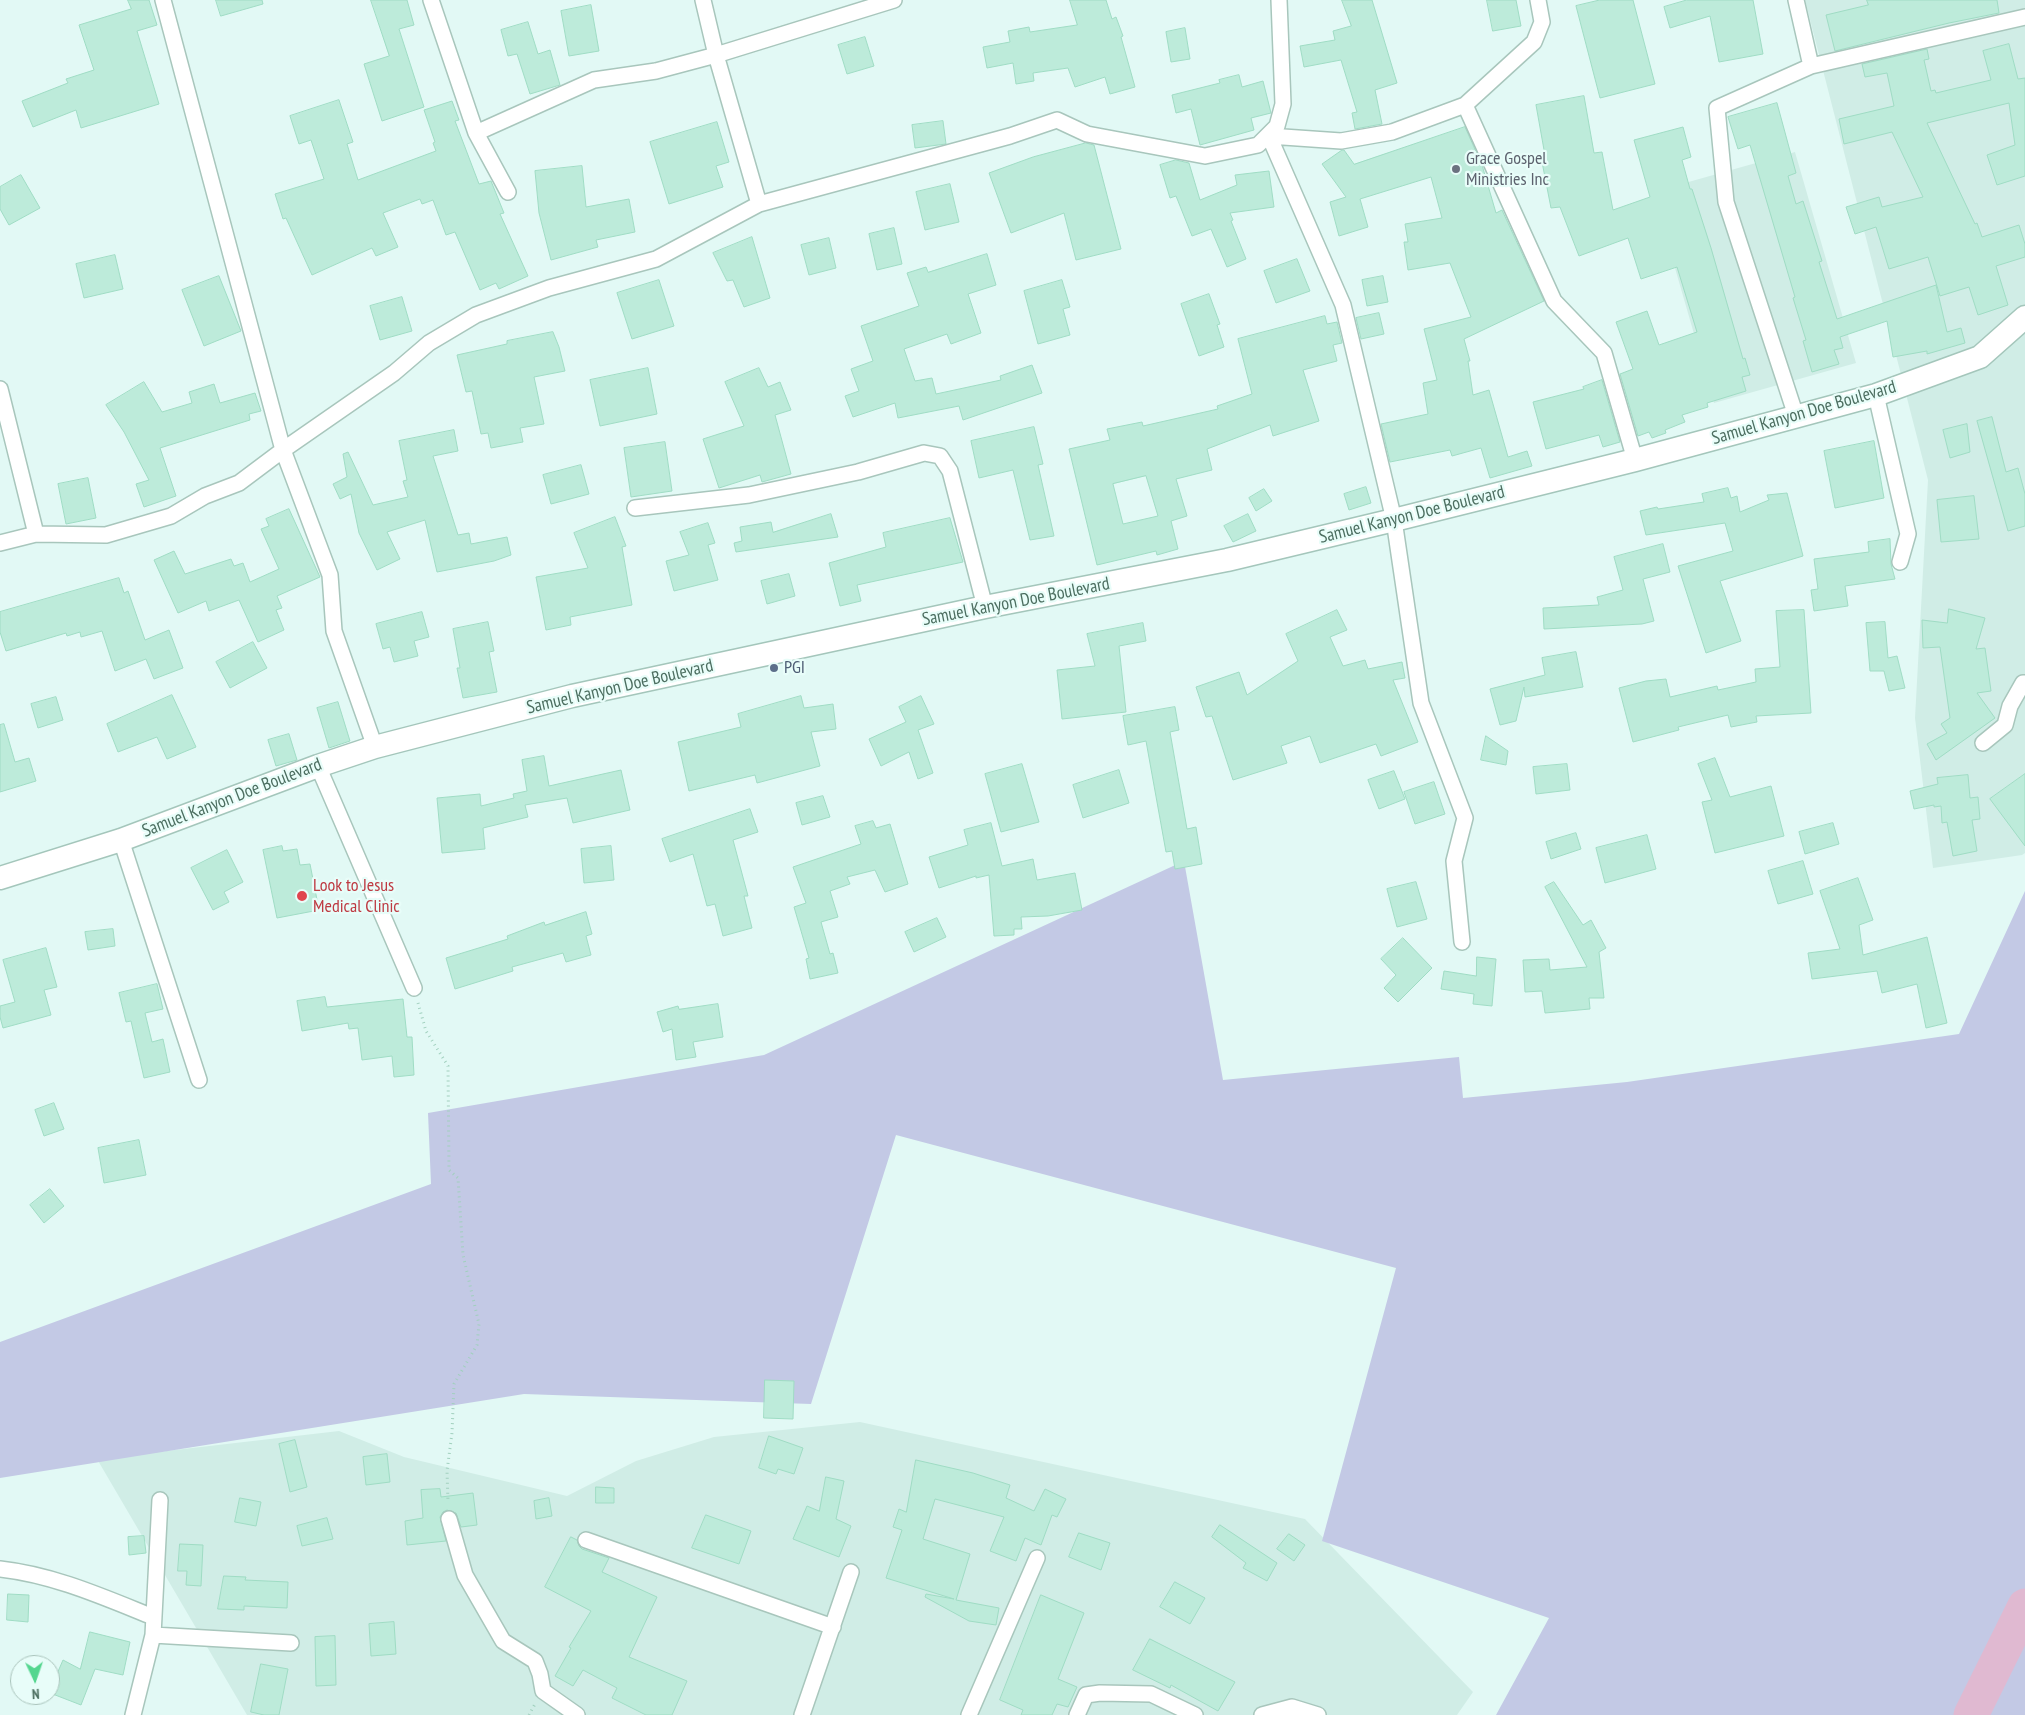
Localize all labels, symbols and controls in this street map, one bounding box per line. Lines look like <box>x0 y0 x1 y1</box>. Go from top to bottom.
place label: Grace Gospel Ministries Inc <box>1466 148 1549 190</box>
marker: Grace Gospel Ministries Inc <box>1450 163 1462 175</box>
street label: Samuel Kanyon Doe Boulevard <box>1709 376 1899 450</box>
street label: Samuel Kanyon Doe Boulevard <box>1317 481 1507 549</box>
street label: Samuel Kanyon Doe Boulevard <box>920 573 1112 631</box>
street label: Samuel Kanyon Doe Boulevard <box>525 655 715 719</box>
place label: PGI <box>784 657 805 679</box>
marker: PGI <box>768 662 780 674</box>
street label: Samuel Kanyon Doe Boulevard <box>139 754 325 842</box>
place label: Look to Jesus Medical Clinic <box>313 875 400 918</box>
marker: Look to Jesus Medical Clinic <box>295 889 309 903</box>
north arrow <box>10 1655 60 1705</box>
text: N <box>31 1685 40 1703</box>

